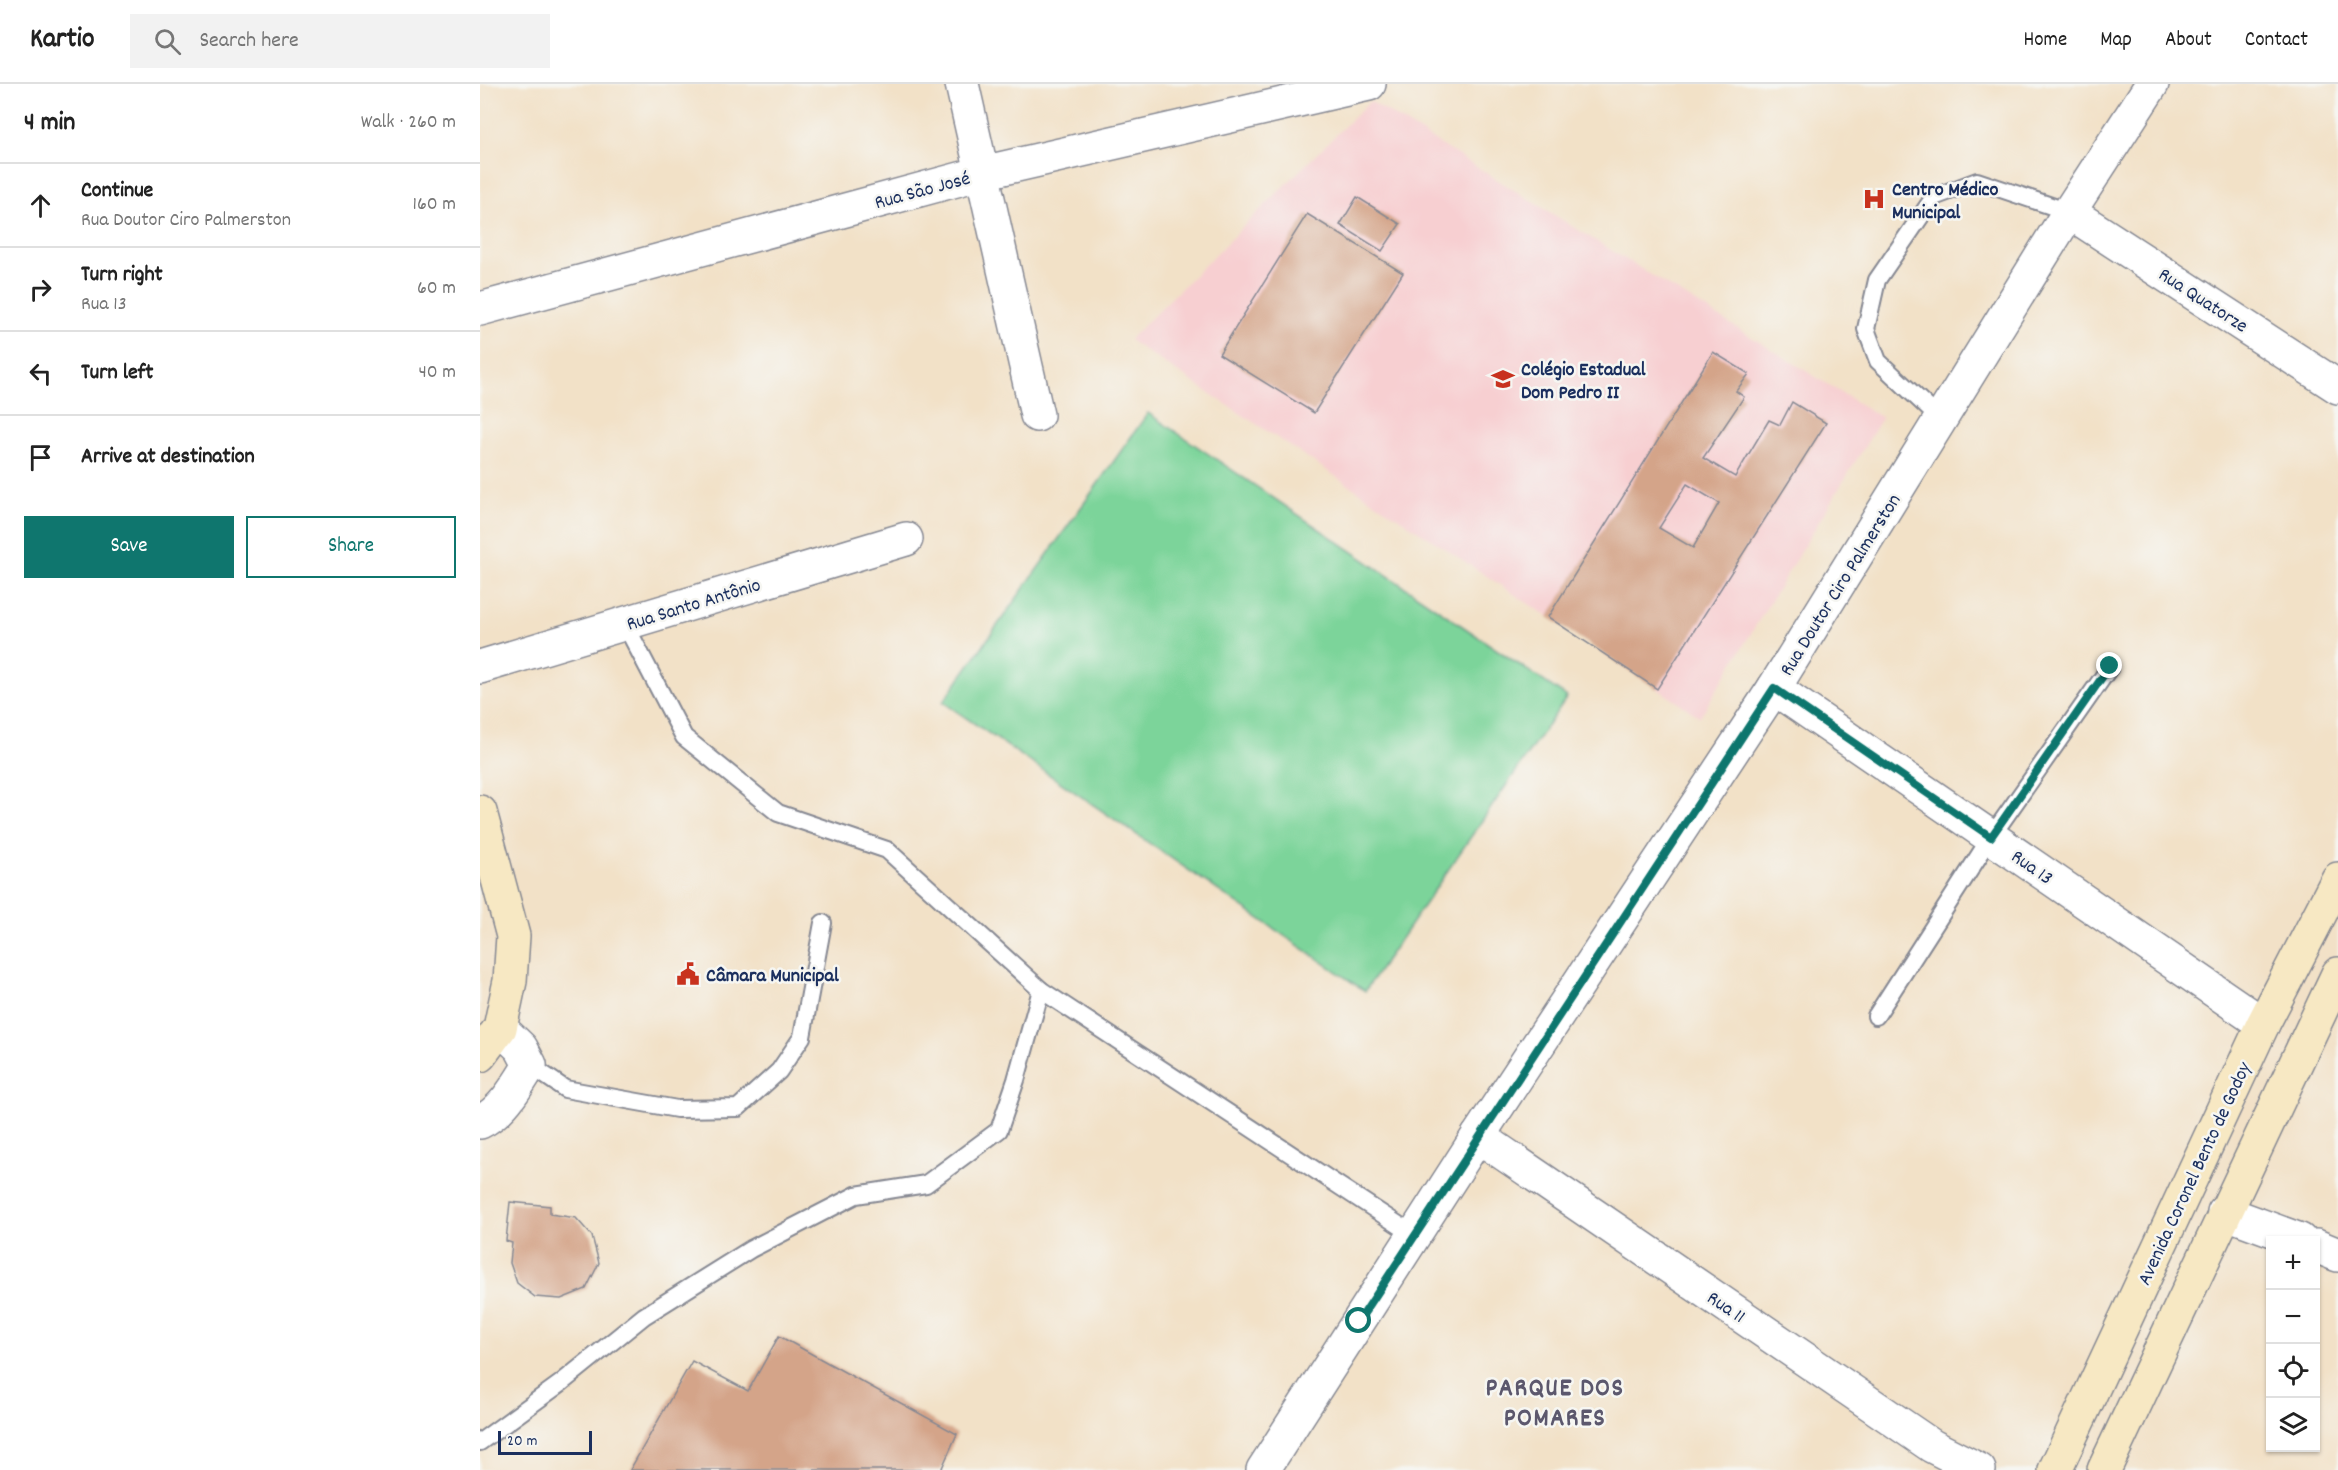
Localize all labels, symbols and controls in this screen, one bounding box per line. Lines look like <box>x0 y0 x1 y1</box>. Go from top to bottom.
search box <box>130 14 550 68</box>
text: Kartio <box>30 21 94 61</box>
icon: search <box>151 25 184 58</box>
text: Search here <box>199 26 299 57</box>
text: Home <box>2023 26 2067 56</box>
text: Map <box>2100 26 2132 56</box>
text: About <box>2165 26 2212 56</box>
text: Contact <box>2245 26 2308 56</box>
text: 4 min <box>24 105 75 142</box>
text: Walk · 260 m <box>361 109 456 137</box>
street label: Rua São José <box>872 166 974 218</box>
text: Continue <box>81 176 153 207</box>
place label: Centro Médico Municipal <box>1892 177 1999 228</box>
hospital icon: Centro Médico Municipal <box>1861 186 1887 212</box>
icon: ahead <box>24 189 57 222</box>
text: 160 m <box>413 191 456 219</box>
text: Rua Doutor Ciro Palmerston <box>81 207 291 235</box>
text: Turn right <box>81 260 163 291</box>
street label: Rua Quatorze <box>2152 262 2253 341</box>
icon: right <box>24 273 57 306</box>
text: 60 m <box>417 275 456 303</box>
text: Rua 13 <box>81 291 127 319</box>
icon: left <box>24 357 57 390</box>
place label: Colégio Estadual Dom Pedro II <box>1521 357 1646 408</box>
text: Turn left <box>81 358 153 389</box>
text: 40 m <box>418 359 456 387</box>
school or university icon: Colégio Estadual Dom Pedro II <box>1490 366 1516 392</box>
icon: arrive <box>24 441 57 474</box>
text: Arrive at destination <box>81 442 255 473</box>
street label: Rua Doutor Ciro Palmerston <box>1774 489 1909 682</box>
button: Save <box>24 516 234 578</box>
button: Share <box>246 516 456 578</box>
street label: Rua Santo Antônio <box>623 572 764 640</box>
route end <box>2096 652 2122 678</box>
street label: Rua 13 <box>2005 844 2058 893</box>
public building icon: Câmara Municipal <box>675 961 701 987</box>
place label: Câmara Municipal <box>706 963 839 991</box>
street label: Avenida Coronel Bento de Godoy <box>2132 1057 2260 1290</box>
map controls <box>2266 1236 2320 1452</box>
button: + <box>2266 1236 2320 1290</box>
street label: Rua 11 <box>1700 1285 1750 1332</box>
button: − <box>2266 1290 2320 1344</box>
route start <box>1345 1307 1371 1333</box>
button: locate <box>2266 1344 2320 1398</box>
district label: PARQUE DOS POMARES <box>1486 1371 1624 1438</box>
button: layers <box>2266 1398 2320 1452</box>
scale bar <box>498 1428 592 1456</box>
text: 20 m <box>507 1430 537 1453</box>

